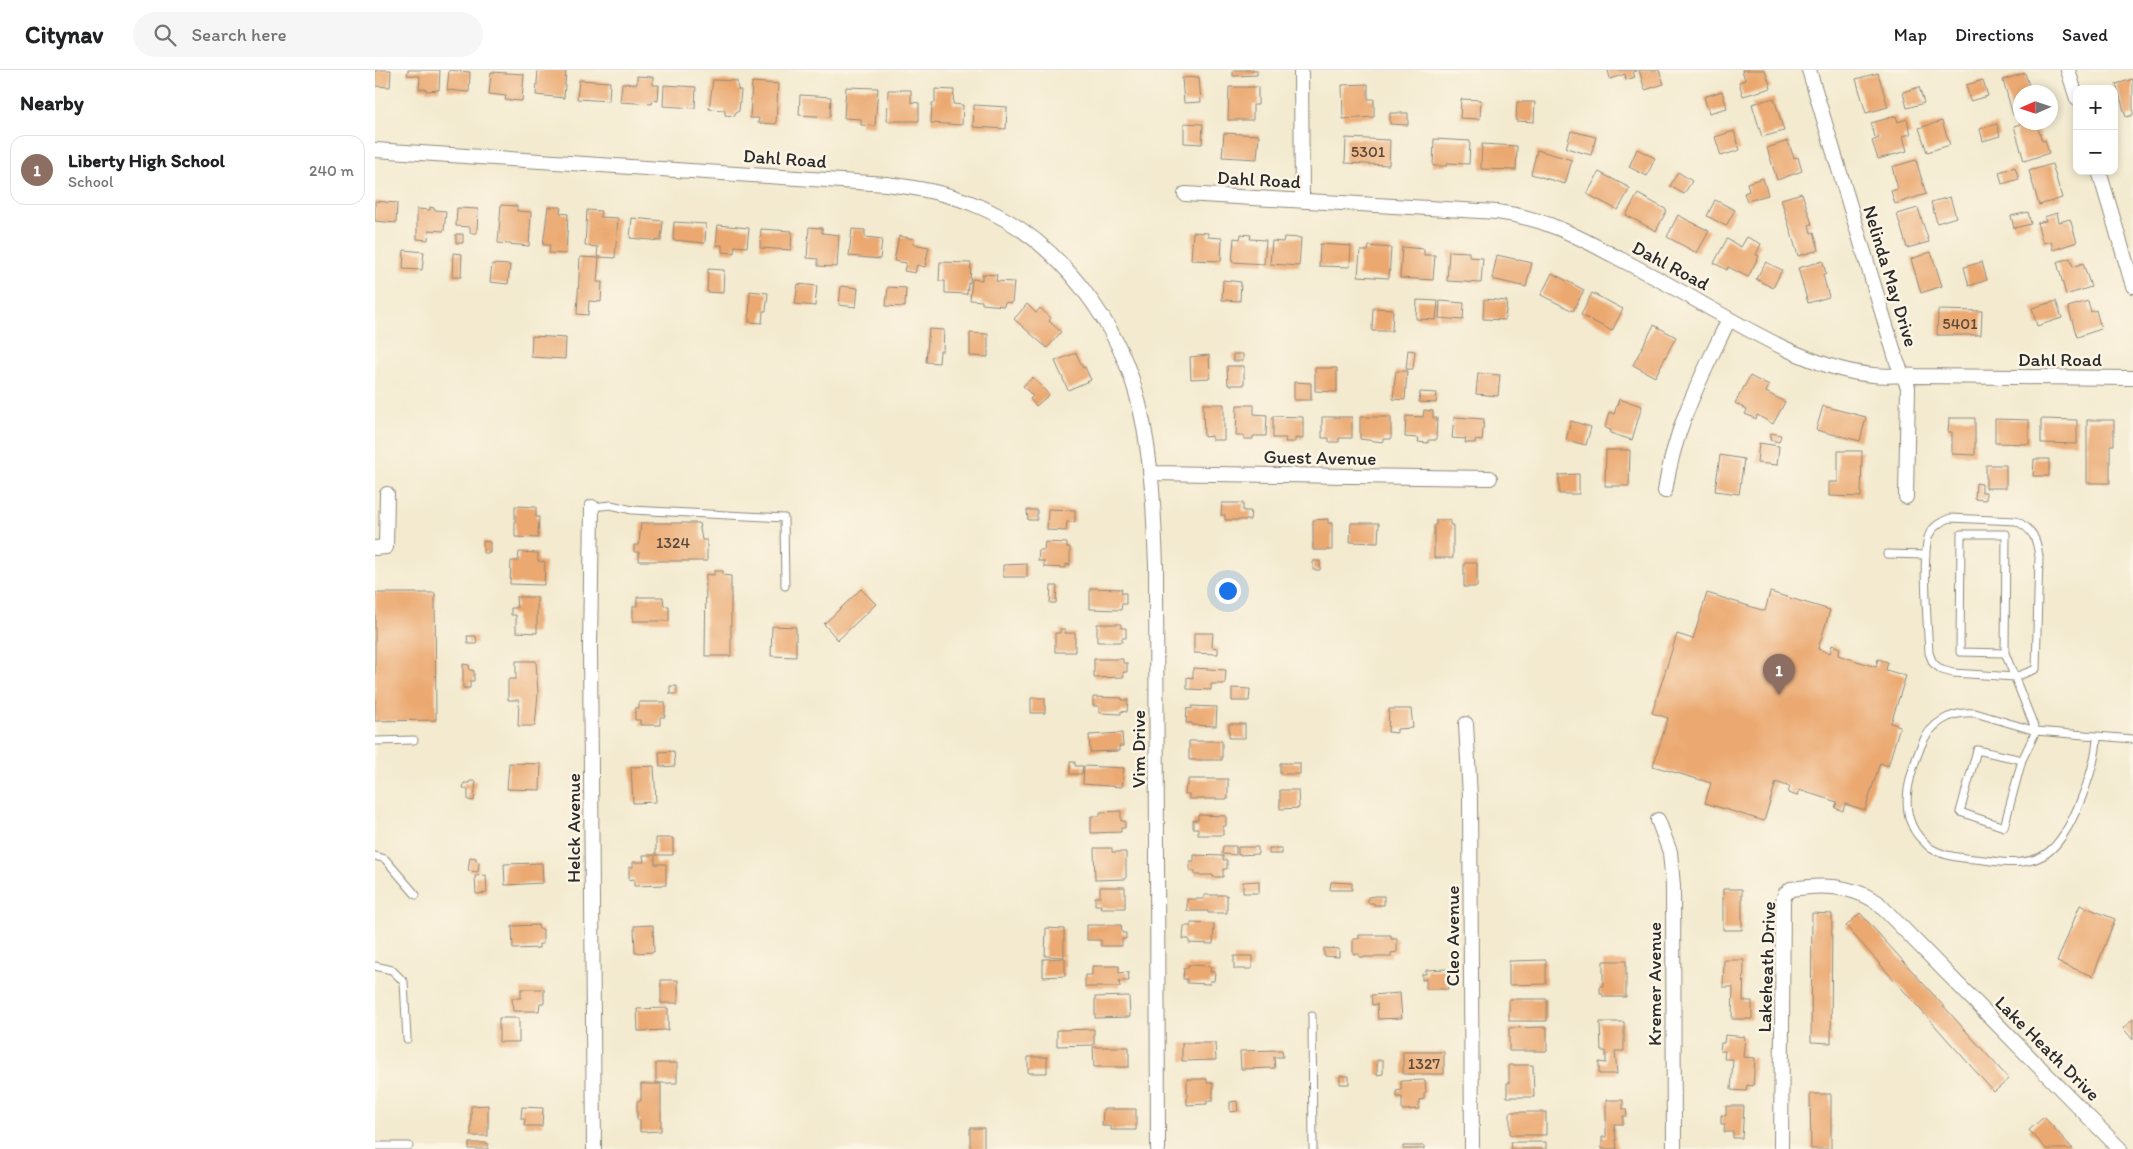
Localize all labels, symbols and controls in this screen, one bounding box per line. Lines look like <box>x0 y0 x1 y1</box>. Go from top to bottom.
search box <box>133 12 483 57</box>
text: Citynav <box>25 20 103 49</box>
icon: search <box>151 21 179 49</box>
text: Search here <box>191 23 287 46</box>
text: Map <box>1894 24 1927 46</box>
text: Directions <box>1955 24 2034 46</box>
text: Saved <box>2062 24 2108 46</box>
north arrow <box>2013 85 2058 130</box>
map controls <box>2073 85 2118 175</box>
button: + <box>2073 85 2118 130</box>
text: Nearby <box>20 90 84 115</box>
button: − <box>2073 130 2118 175</box>
house number: 5301 <box>1351 142 1386 161</box>
street label: Dahl Road <box>742 144 828 173</box>
text: Liberty High School <box>68 149 225 172</box>
text: 1 <box>33 161 41 180</box>
text: 240 m <box>309 161 354 180</box>
street label: Dahl Road <box>1216 166 1302 193</box>
text: School <box>68 172 114 191</box>
street label: Nelinda May Drive <box>1858 203 1923 350</box>
street label: Dahl Road <box>1628 236 1714 296</box>
house number: 5401 <box>1942 314 1978 333</box>
street label: Dahl Road <box>2018 348 2103 371</box>
street label: Guest Avenue <box>1263 445 1377 470</box>
house number: 1324 <box>656 533 690 552</box>
your location <box>1215 578 1241 604</box>
pin: 1 <box>1763 654 1795 695</box>
street label: Vim Drive <box>1127 710 1150 788</box>
street label: Helck Avenue <box>562 773 585 883</box>
street label: Cleo Avenue <box>1441 885 1464 987</box>
street label: Lakeheath Drive <box>1753 901 1780 1033</box>
street label: Kremer Avenue <box>1643 922 1666 1046</box>
street label: Lake Heath Drive <box>1990 991 2105 1106</box>
house number: 1327 <box>1408 1054 1440 1073</box>

